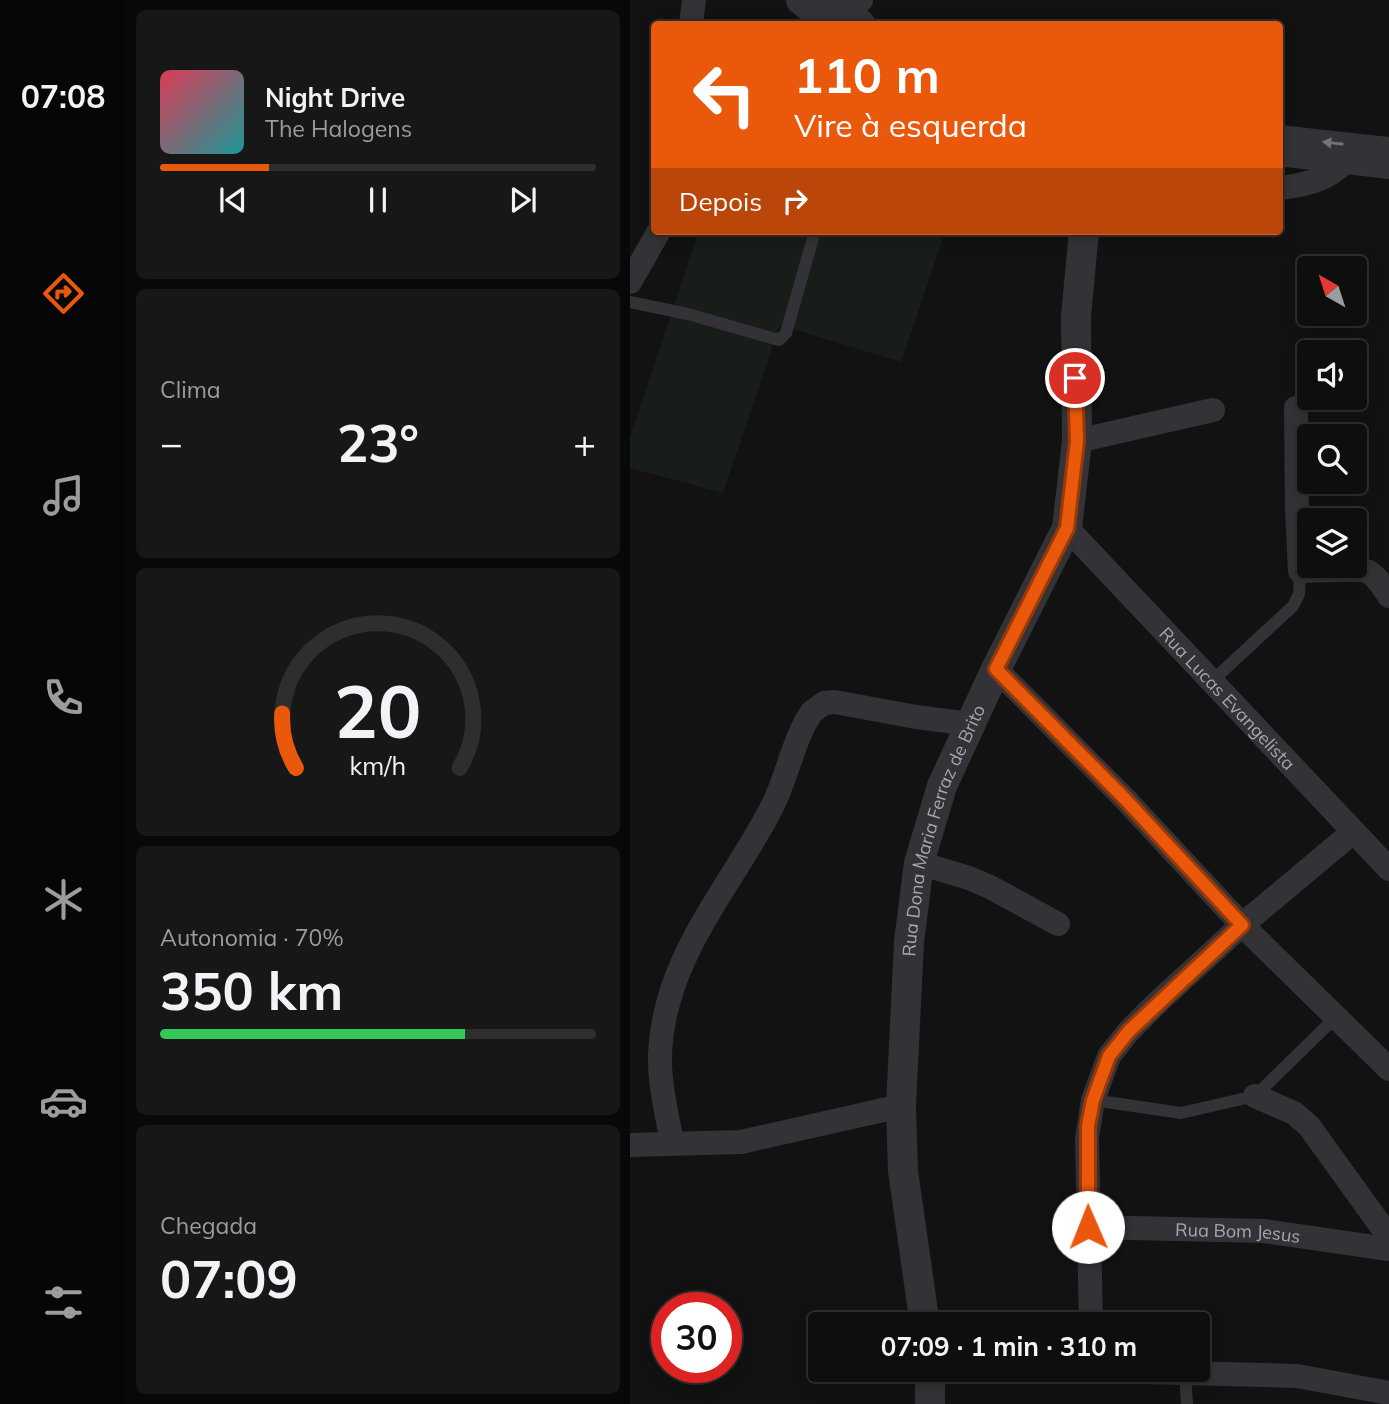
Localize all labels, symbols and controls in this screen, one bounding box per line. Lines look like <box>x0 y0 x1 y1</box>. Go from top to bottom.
text: 110 m <box>794 44 940 105</box>
icon: left <box>679 49 770 140</box>
text: 07:08 <box>21 76 105 116</box>
text: Night Drive <box>265 81 405 114</box>
text: Vire à esquerda <box>794 105 1027 145</box>
text: The Halogens <box>265 114 412 143</box>
one-way arrow <box>1322 137 1344 148</box>
icon: previous <box>214 181 252 219</box>
icon: pause <box>359 181 397 219</box>
icon: next <box>504 181 542 219</box>
icon: right <box>776 182 814 220</box>
text: Depois <box>679 185 762 218</box>
north arrow <box>1297 256 1367 326</box>
map controls <box>1297 256 1367 578</box>
icon: directions <box>39 269 88 318</box>
button: sound <box>1297 340 1367 410</box>
pin <box>1045 348 1105 408</box>
icon: arrive <box>1056 359 1094 397</box>
text: Clima <box>160 375 221 404</box>
text: 23° <box>337 410 419 475</box>
text: − <box>160 419 183 467</box>
text: + <box>573 419 596 467</box>
button: search <box>1297 424 1367 494</box>
icon: music <box>39 471 88 520</box>
button: layers <box>1297 508 1367 578</box>
street label: Rua Lucas Evangelista <box>1155 622 1301 774</box>
text: 20 <box>334 665 422 756</box>
icon: phone <box>39 673 88 722</box>
street label: Rua Dona Maria Ferraz de Brito <box>897 701 990 957</box>
text: km/h <box>350 750 406 781</box>
icon: climate <box>39 875 88 924</box>
text: Autonomia · 70% <box>160 923 344 952</box>
text: 350 km <box>160 958 343 1023</box>
icon: car <box>39 1077 88 1126</box>
position arrow <box>1051 1190 1125 1264</box>
text: Chegada <box>160 1211 257 1240</box>
street label: Rua Bom Jesus <box>1175 1217 1302 1248</box>
text: 07:09 <box>160 1246 298 1311</box>
icon: filters <box>39 1278 88 1327</box>
speed limit sign: 30 <box>651 1292 742 1383</box>
text: 07:09 · 1 min · 310 m <box>881 1330 1137 1363</box>

